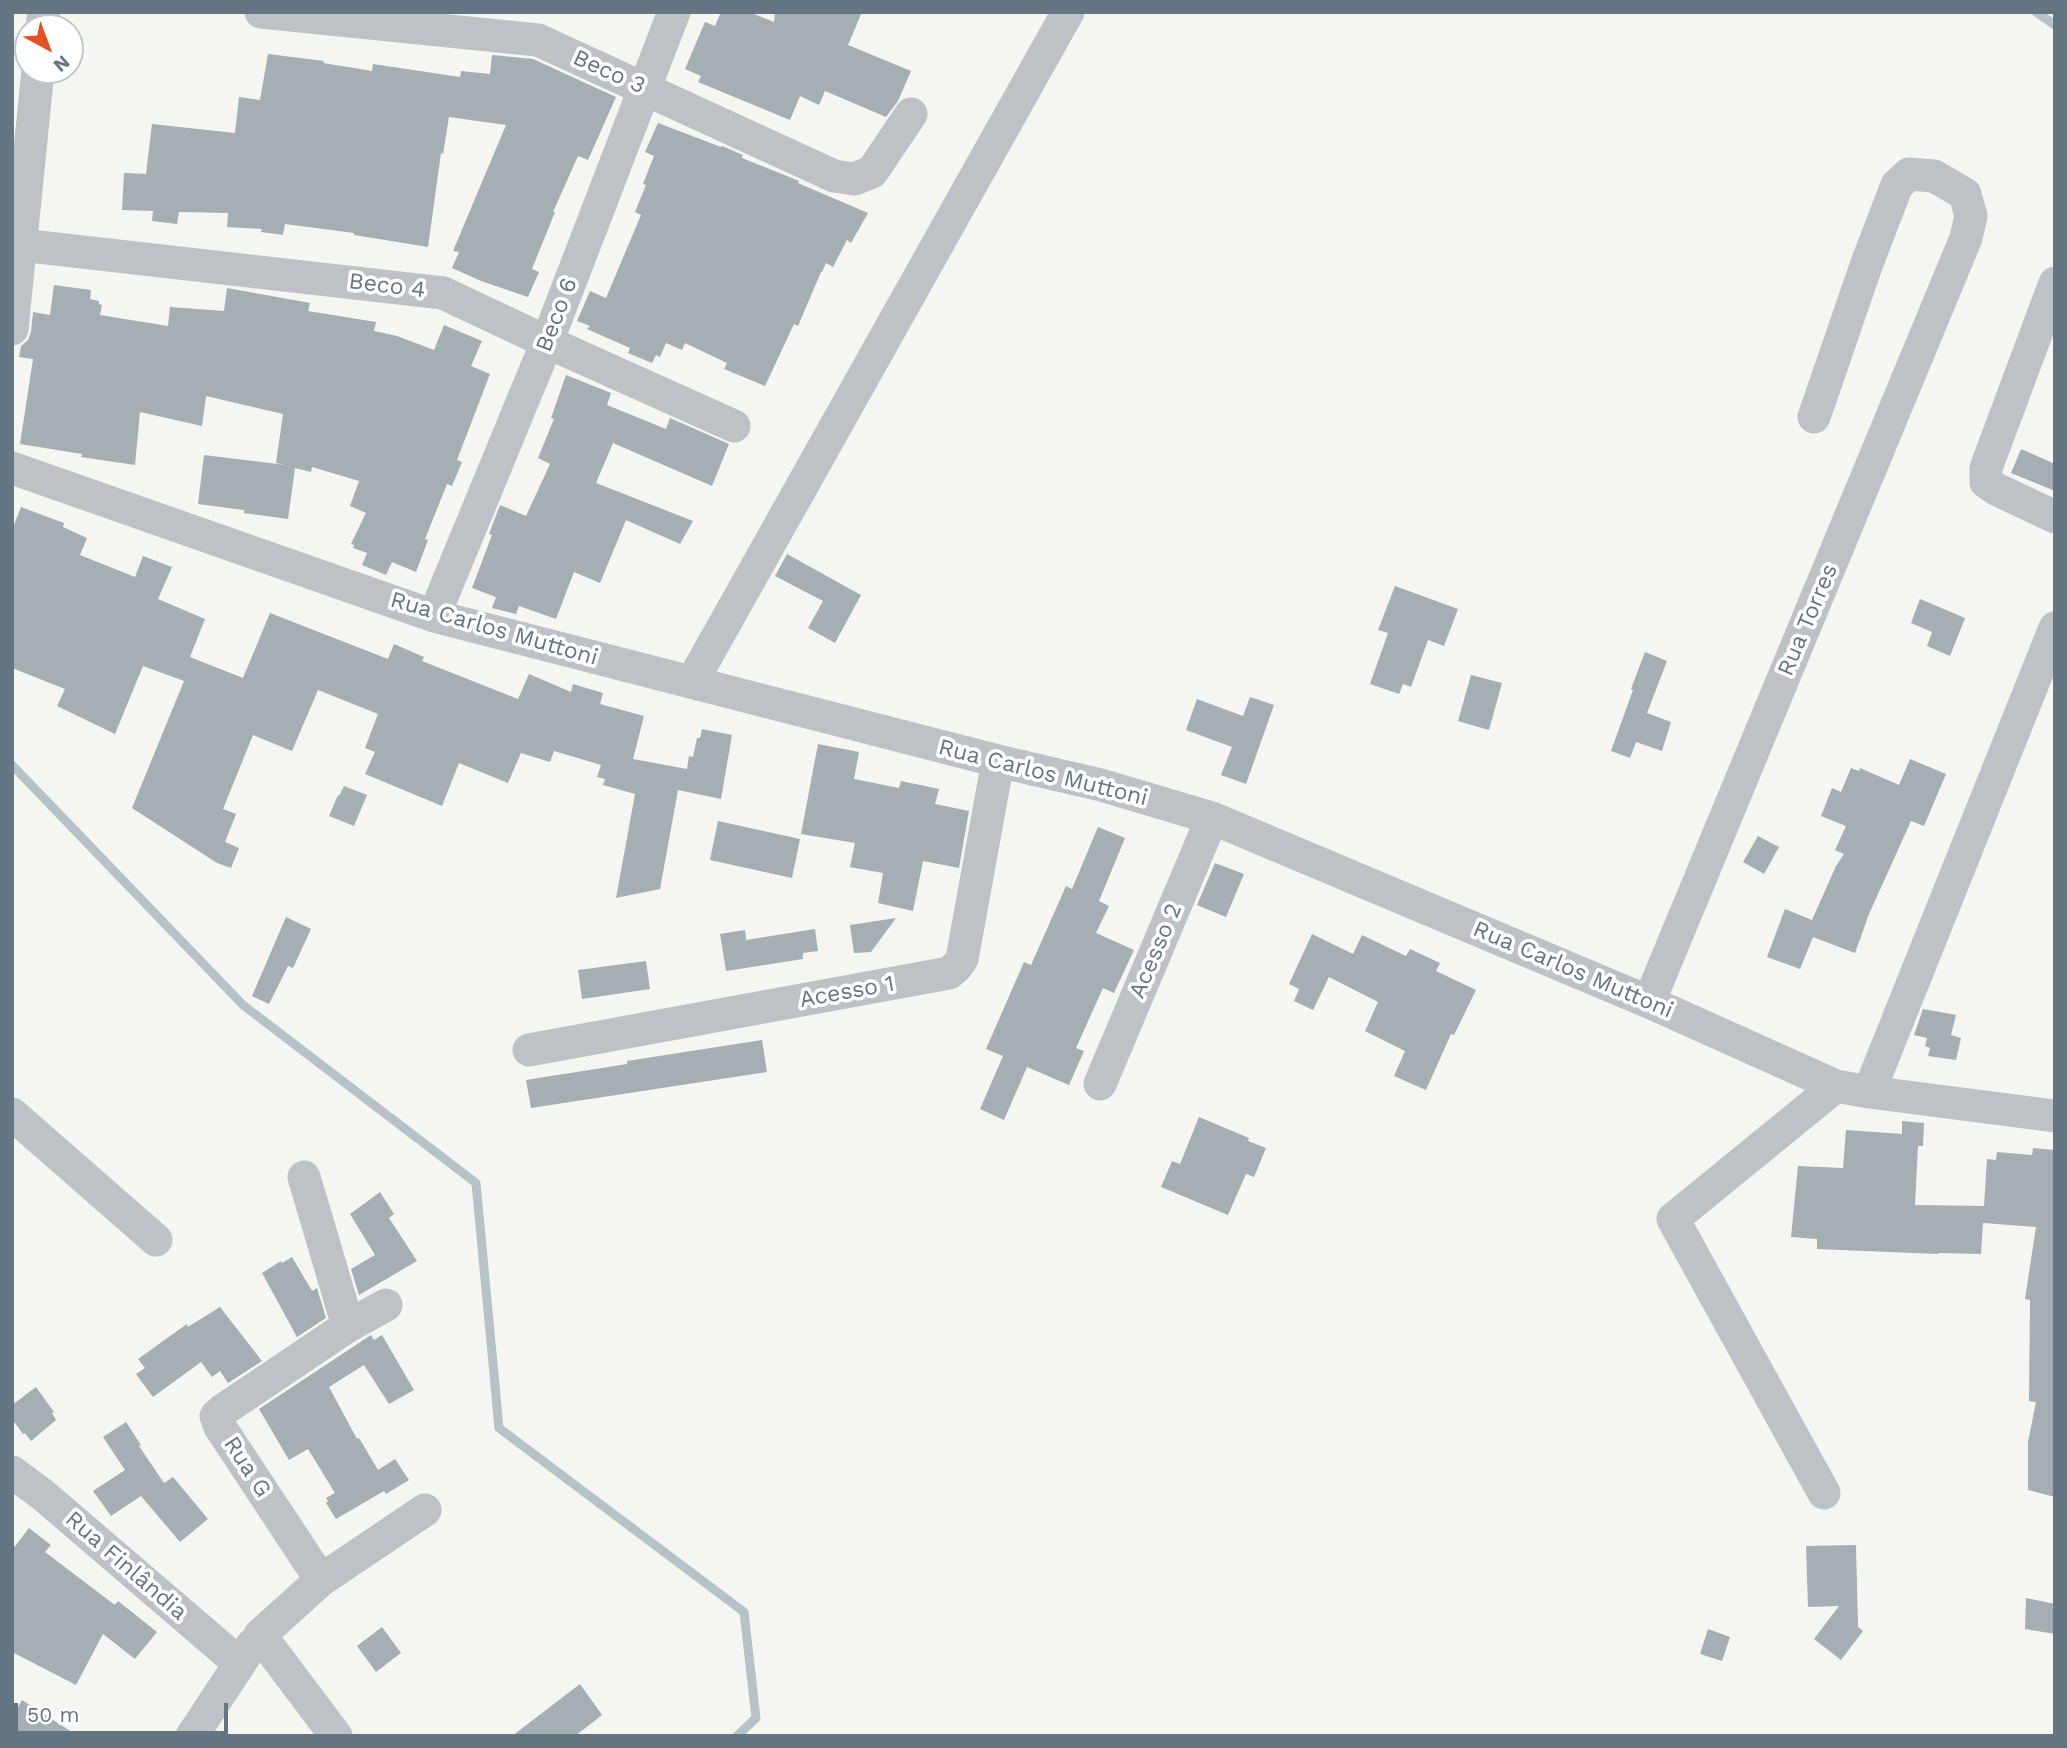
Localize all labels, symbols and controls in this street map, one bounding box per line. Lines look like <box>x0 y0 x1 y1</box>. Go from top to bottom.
north arrow <box>14 14 84 84</box>
street label: Beco 3 <box>569 44 649 100</box>
text: N <box>49 50 75 77</box>
street label: Beco 4 <box>347 268 427 304</box>
street label: Beco 6 <box>530 274 584 356</box>
street label: Rua Torres <box>1772 560 1844 680</box>
street label: Rua Carlos Muttoni <box>387 586 601 672</box>
street label: Rua Carlos Muttoni <box>936 734 1150 812</box>
street label: Acesso 2 <box>1124 899 1188 1003</box>
street label: Rua Carlos Muttoni <box>1469 915 1677 1025</box>
street label: Acesso 1 <box>797 970 897 1014</box>
street label: Rua G <box>217 1431 277 1503</box>
street label: Rua Finlândia <box>59 1506 193 1626</box>
scale bar <box>18 1688 231 1732</box>
text: 50 m <box>27 1702 79 1727</box>

